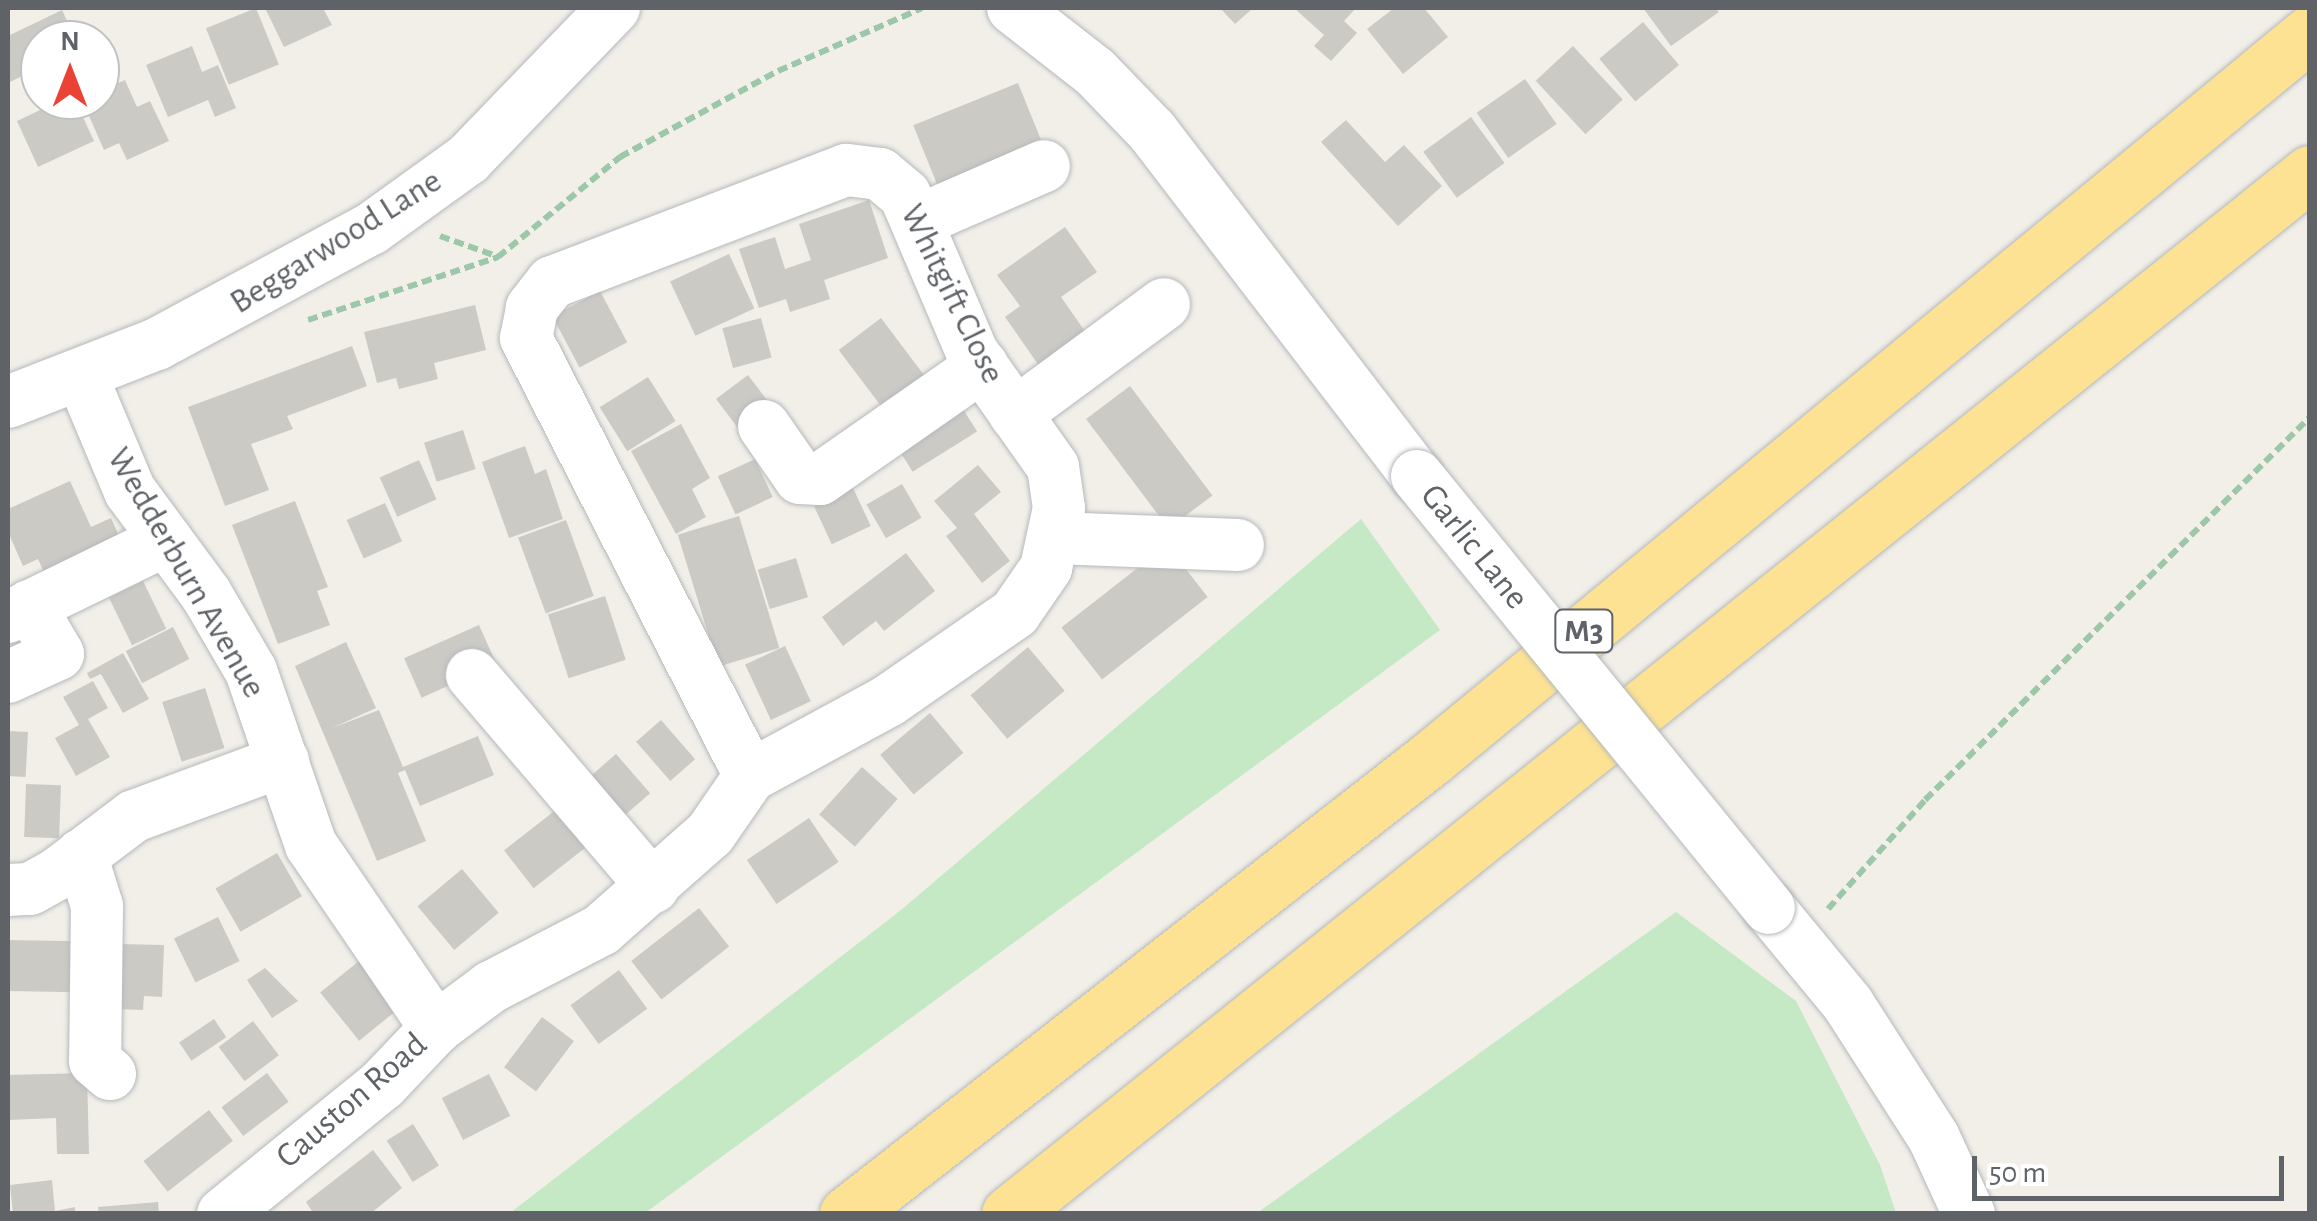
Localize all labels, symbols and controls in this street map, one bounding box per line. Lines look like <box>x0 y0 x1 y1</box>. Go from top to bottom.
north arrow <box>20 20 120 120</box>
text: N <box>60 28 80 56</box>
street label: Beggarwood Lane <box>223 160 449 324</box>
street label: Whitgift Close <box>890 197 1014 391</box>
street label: Wedderburn Avenue <box>97 440 275 706</box>
street label: Garlic Lane <box>1411 476 1537 618</box>
road number: M3 <box>1554 604 1614 658</box>
street label: Causton Road <box>268 1024 436 1178</box>
scale bar <box>1977 1136 2290 1198</box>
text: 50 m <box>1989 1158 2046 1188</box>

